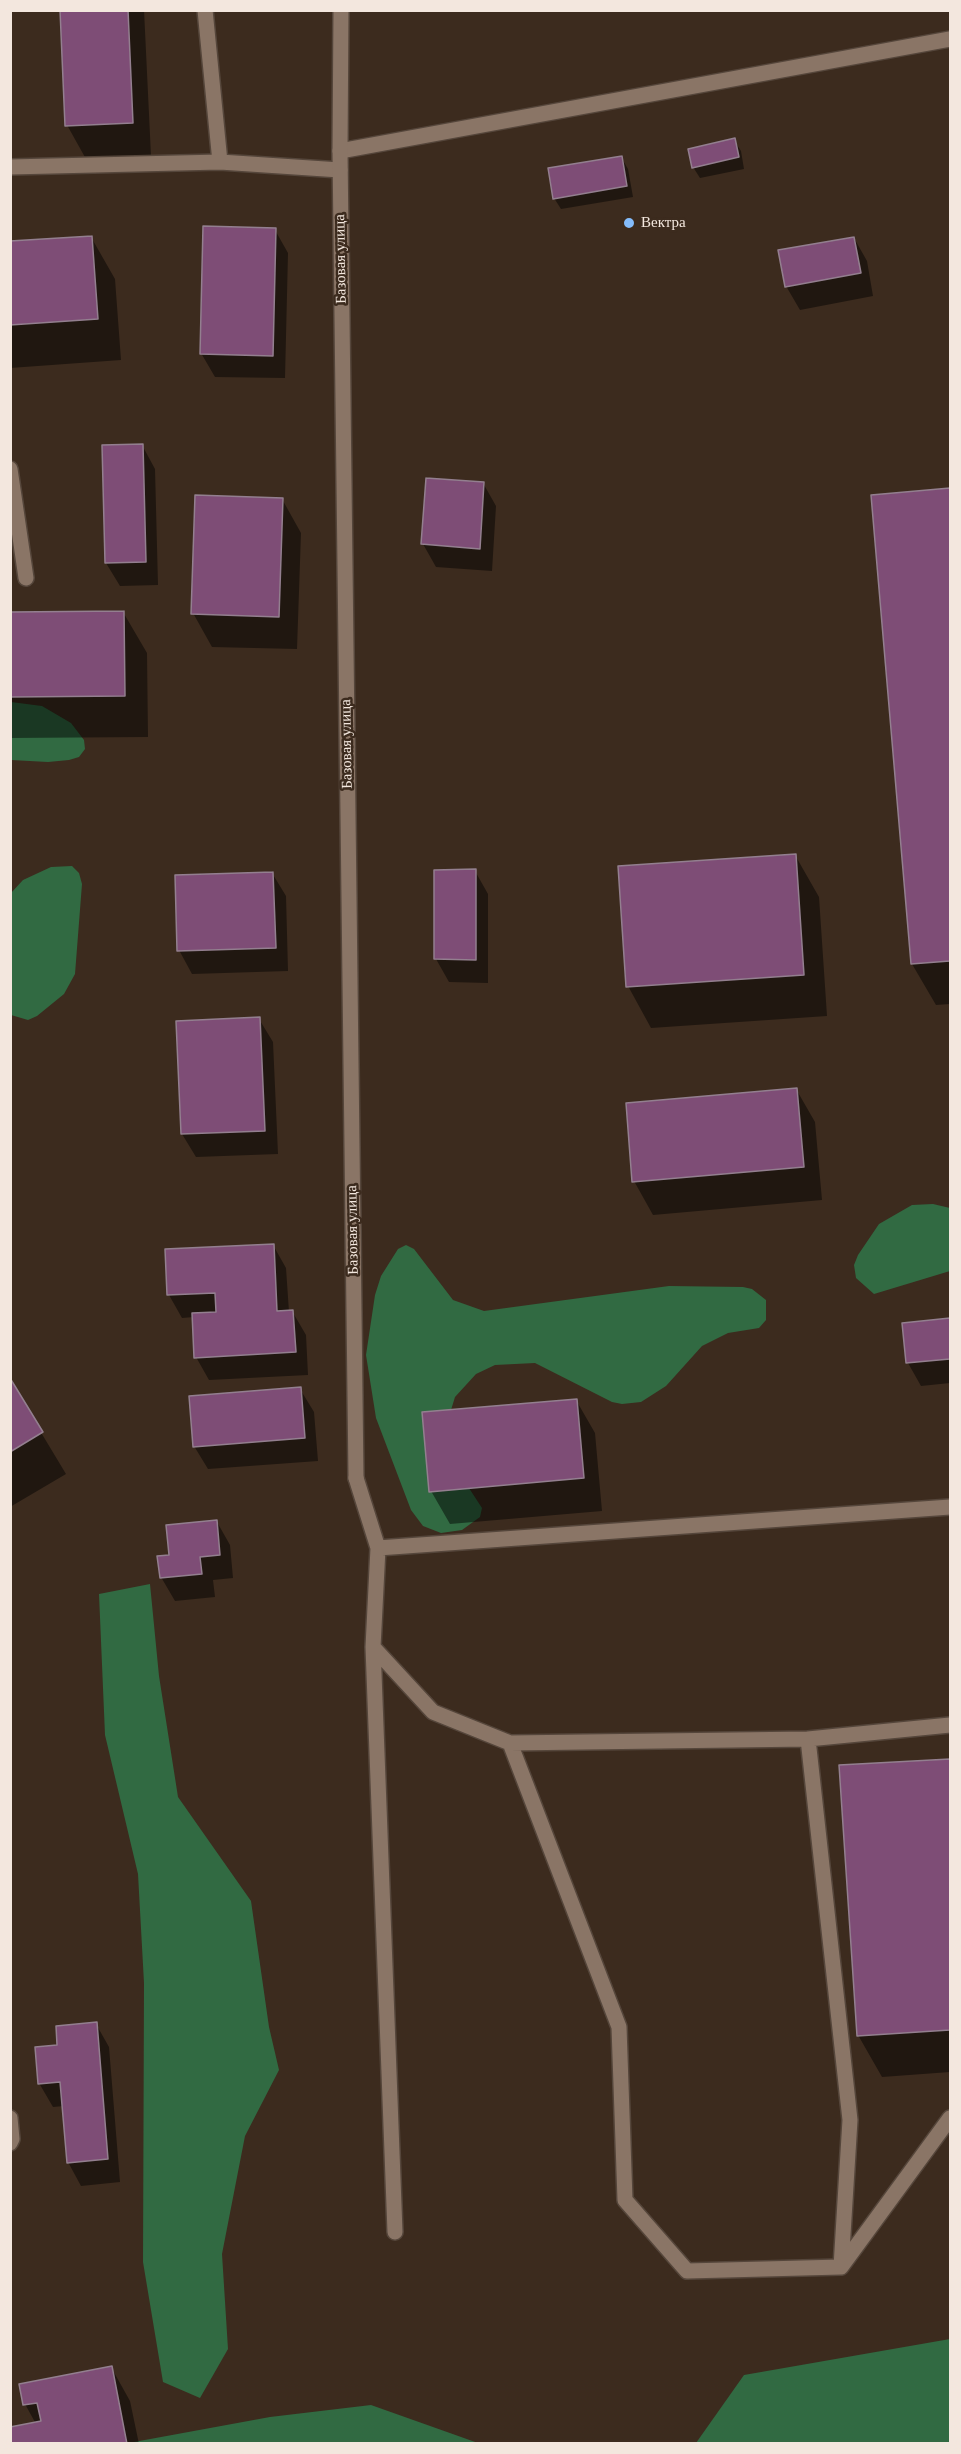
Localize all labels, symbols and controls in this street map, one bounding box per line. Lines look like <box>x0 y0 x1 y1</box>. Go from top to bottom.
street label: Базовая улица <box>331 214 351 304</box>
place label: Вектра <box>641 214 686 232</box>
marker: Вектра <box>622 216 636 230</box>
street label: Базовая улица <box>337 699 357 789</box>
street label: Базовая улица <box>343 1185 363 1275</box>

